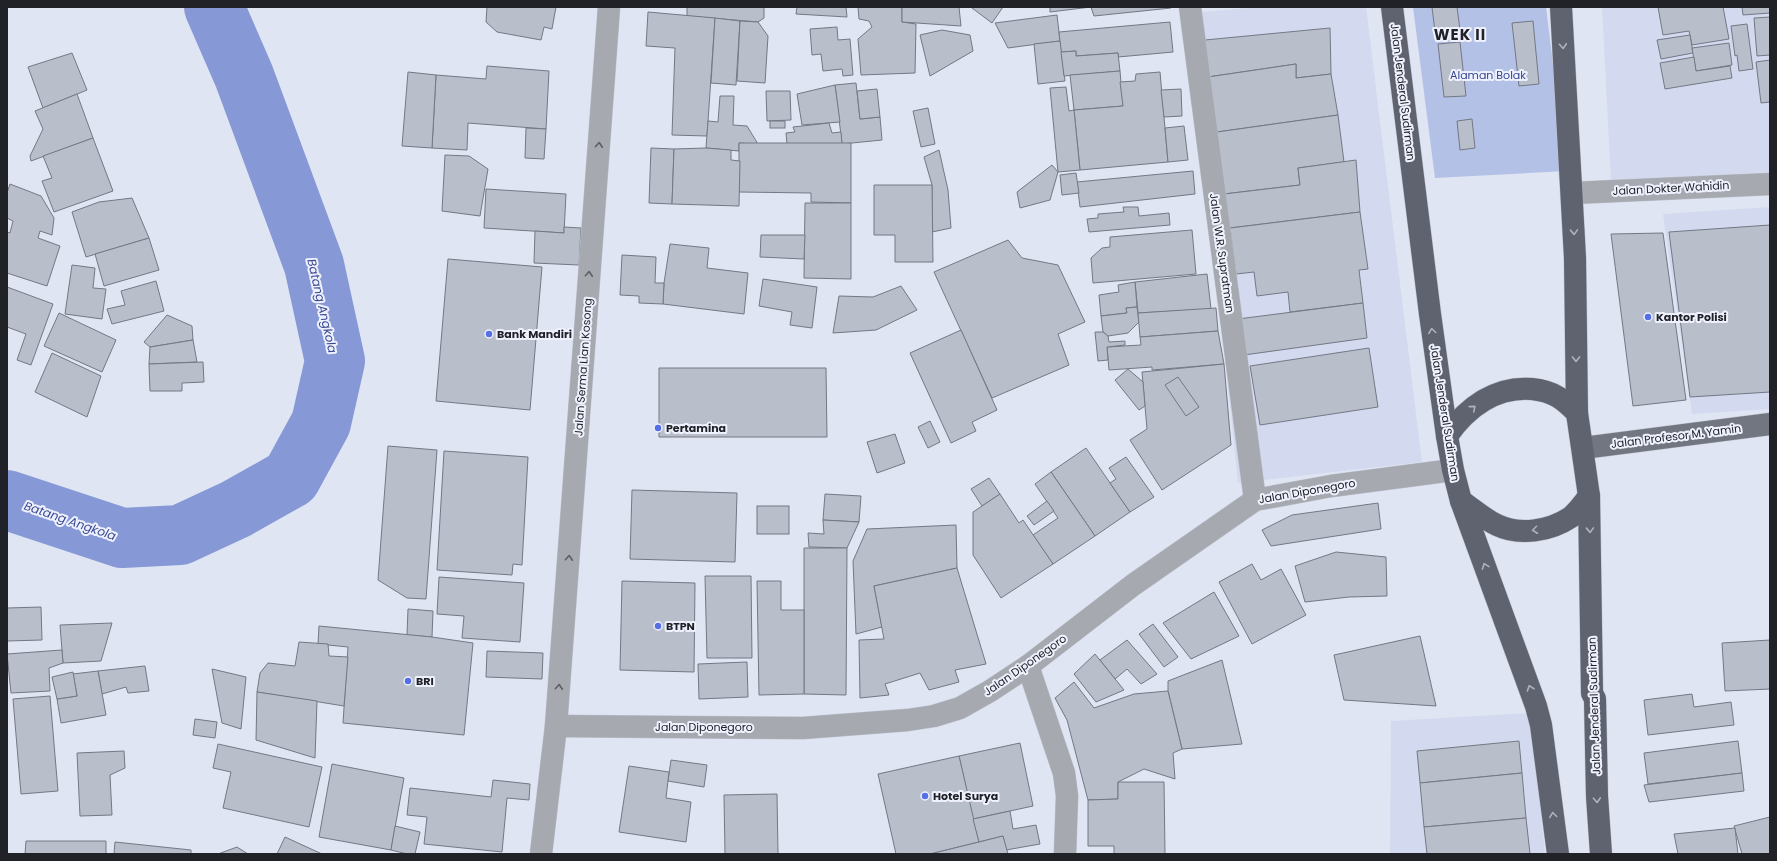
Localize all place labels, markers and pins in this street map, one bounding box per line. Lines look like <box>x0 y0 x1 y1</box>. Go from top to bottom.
place label: Kantor Polisi <box>1656 309 1727 325</box>
marker: Kantor Polisi <box>1643 312 1653 322</box>
place label: Bank Mandiri <box>497 326 572 342</box>
marker: Bank Mandiri <box>484 329 494 339</box>
place label: Pertamina <box>666 420 726 436</box>
marker: Pertamina <box>653 423 663 433</box>
place label: BTPN <box>666 618 695 634</box>
marker: BTPN <box>653 621 663 631</box>
place label: BRI <box>416 673 434 689</box>
marker: BRI <box>403 676 413 686</box>
place label: Hotel Surya <box>933 788 998 804</box>
marker: Hotel Surya <box>920 791 930 801</box>

